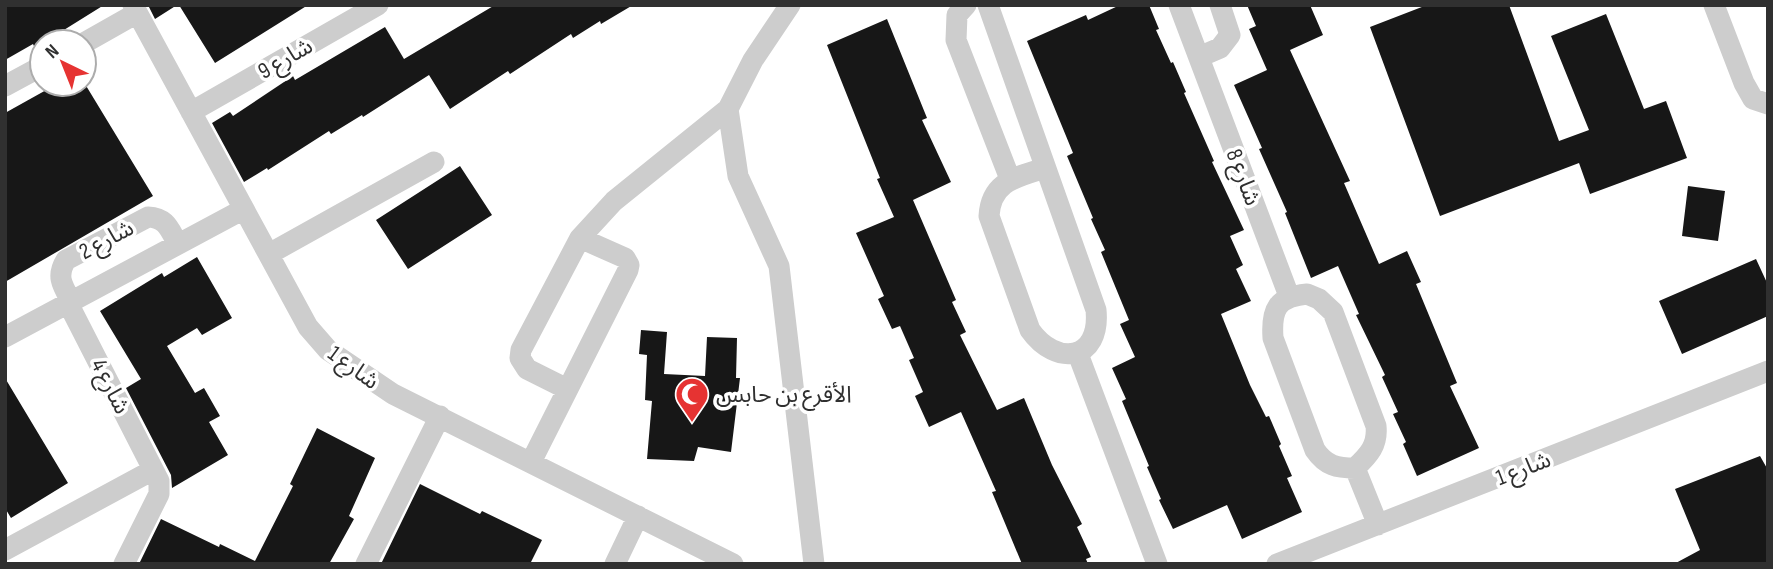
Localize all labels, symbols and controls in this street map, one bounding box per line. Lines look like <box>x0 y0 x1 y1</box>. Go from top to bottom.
north arrow <box>28 28 98 98</box>
street label: شارع 9 <box>253 32 319 87</box>
text: N <box>41 40 64 64</box>
street label: شارع 8 <box>1218 145 1267 210</box>
street label: شارع 2 <box>74 214 140 268</box>
street label: شارع 1 <box>321 340 385 397</box>
street label: شارع 4 <box>83 354 136 420</box>
mosque icon: الأقرع بن حابس <box>673 375 711 424</box>
place label: الأقرع بن حابس <box>716 381 852 411</box>
street label: شارع 1 <box>1492 446 1555 494</box>

